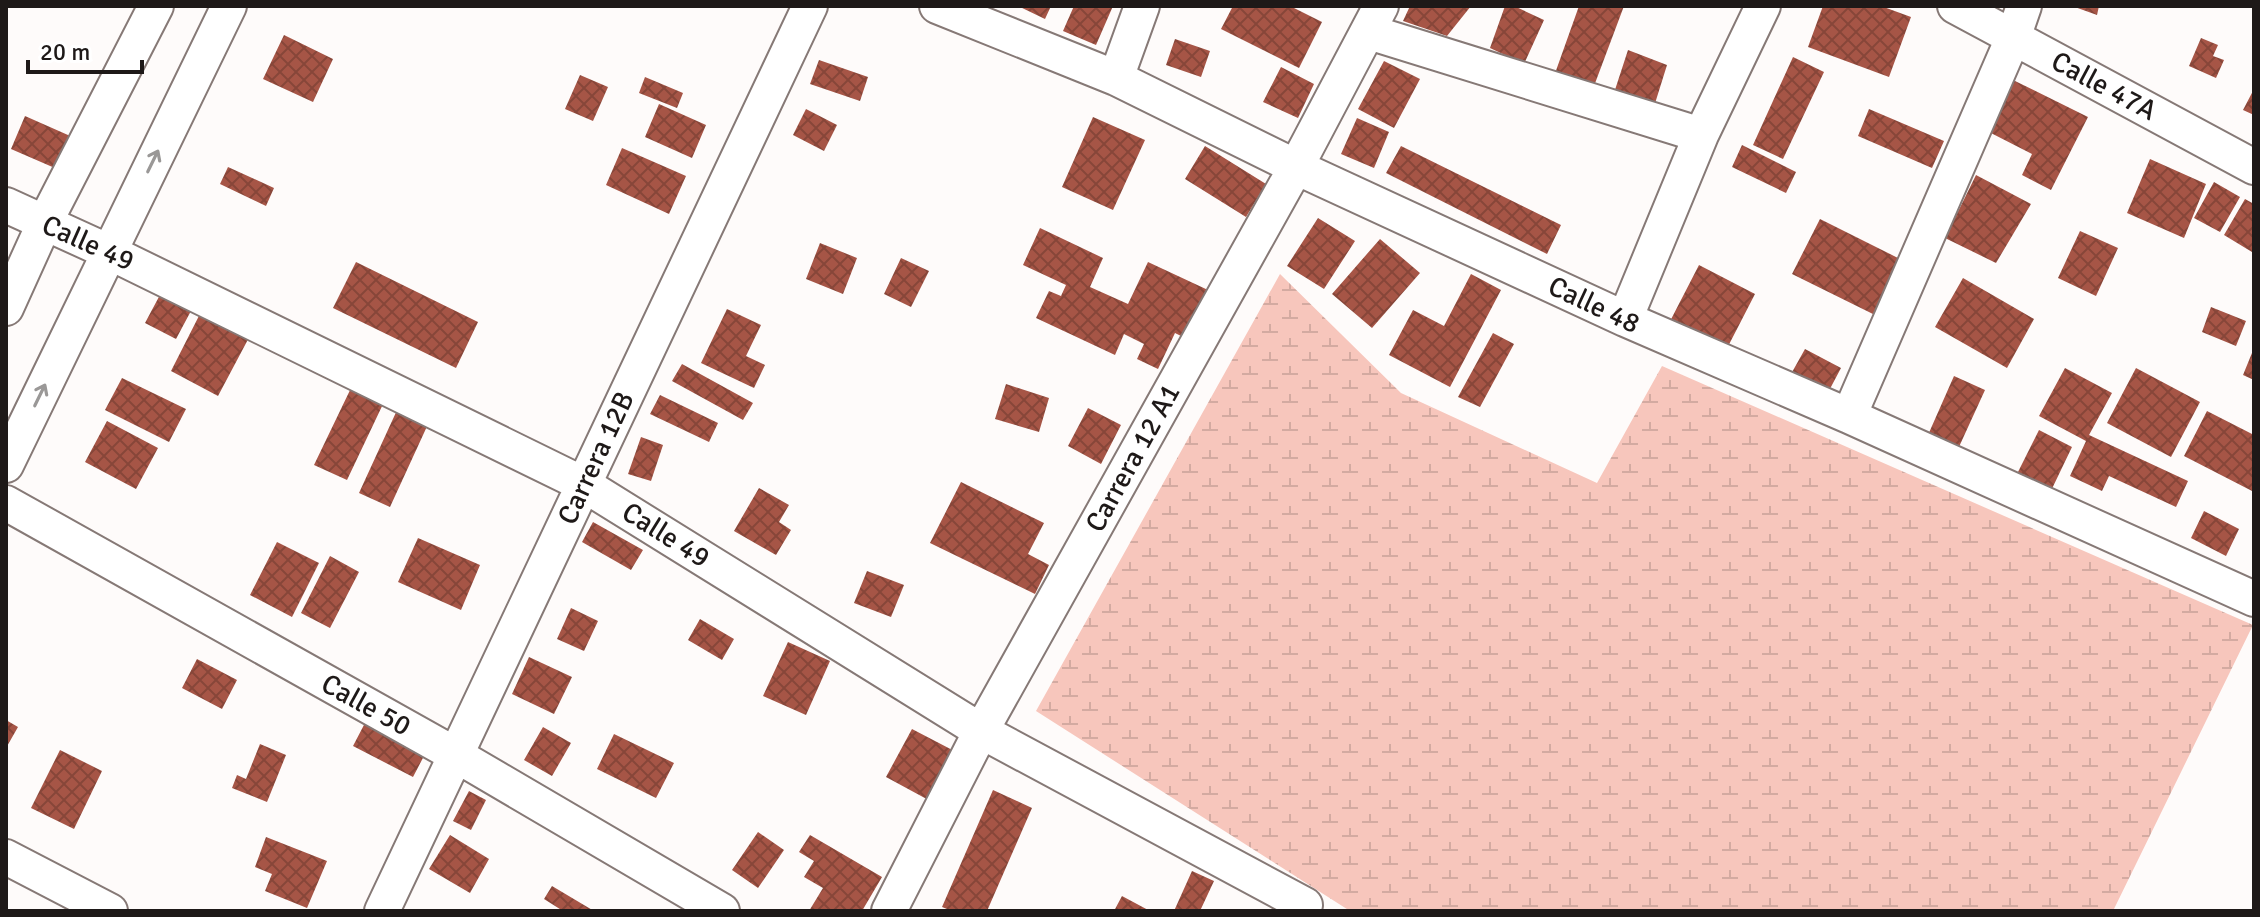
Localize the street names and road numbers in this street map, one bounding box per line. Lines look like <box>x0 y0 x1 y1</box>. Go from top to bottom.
street label: Calle 47A <box>2046 44 2162 128</box>
street label: Calle 49 <box>37 208 139 278</box>
street label: Calle 48 <box>1543 269 1645 341</box>
street label: Carrera 12 A1 <box>1078 378 1188 538</box>
street label: Carrera 12B <box>550 386 642 530</box>
street label: Calle 49 <box>616 495 716 575</box>
street label: Calle 50 <box>315 667 417 743</box>

